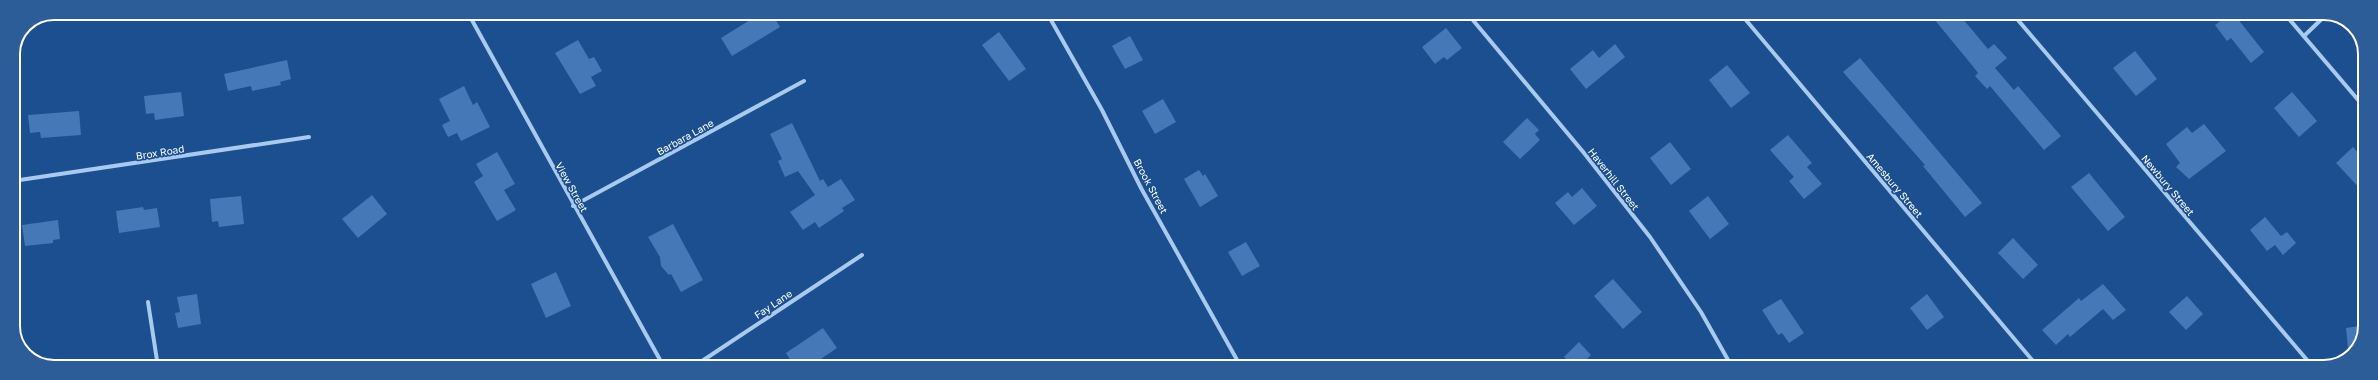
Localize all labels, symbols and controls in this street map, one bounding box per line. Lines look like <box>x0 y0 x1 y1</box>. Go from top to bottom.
street label: Barbara Lane <box>654 116 716 158</box>
street label: Brox Road <box>135 142 185 162</box>
street label: Haverhill Street <box>1586 146 1642 212</box>
street label: Amesbury Street <box>1864 150 1926 220</box>
street label: Newbury Street <box>2139 152 2197 218</box>
street label: Brook Street <box>1132 157 1170 215</box>
street label: View Street <box>553 160 591 214</box>
street label: Fay Lane <box>752 287 794 321</box>

